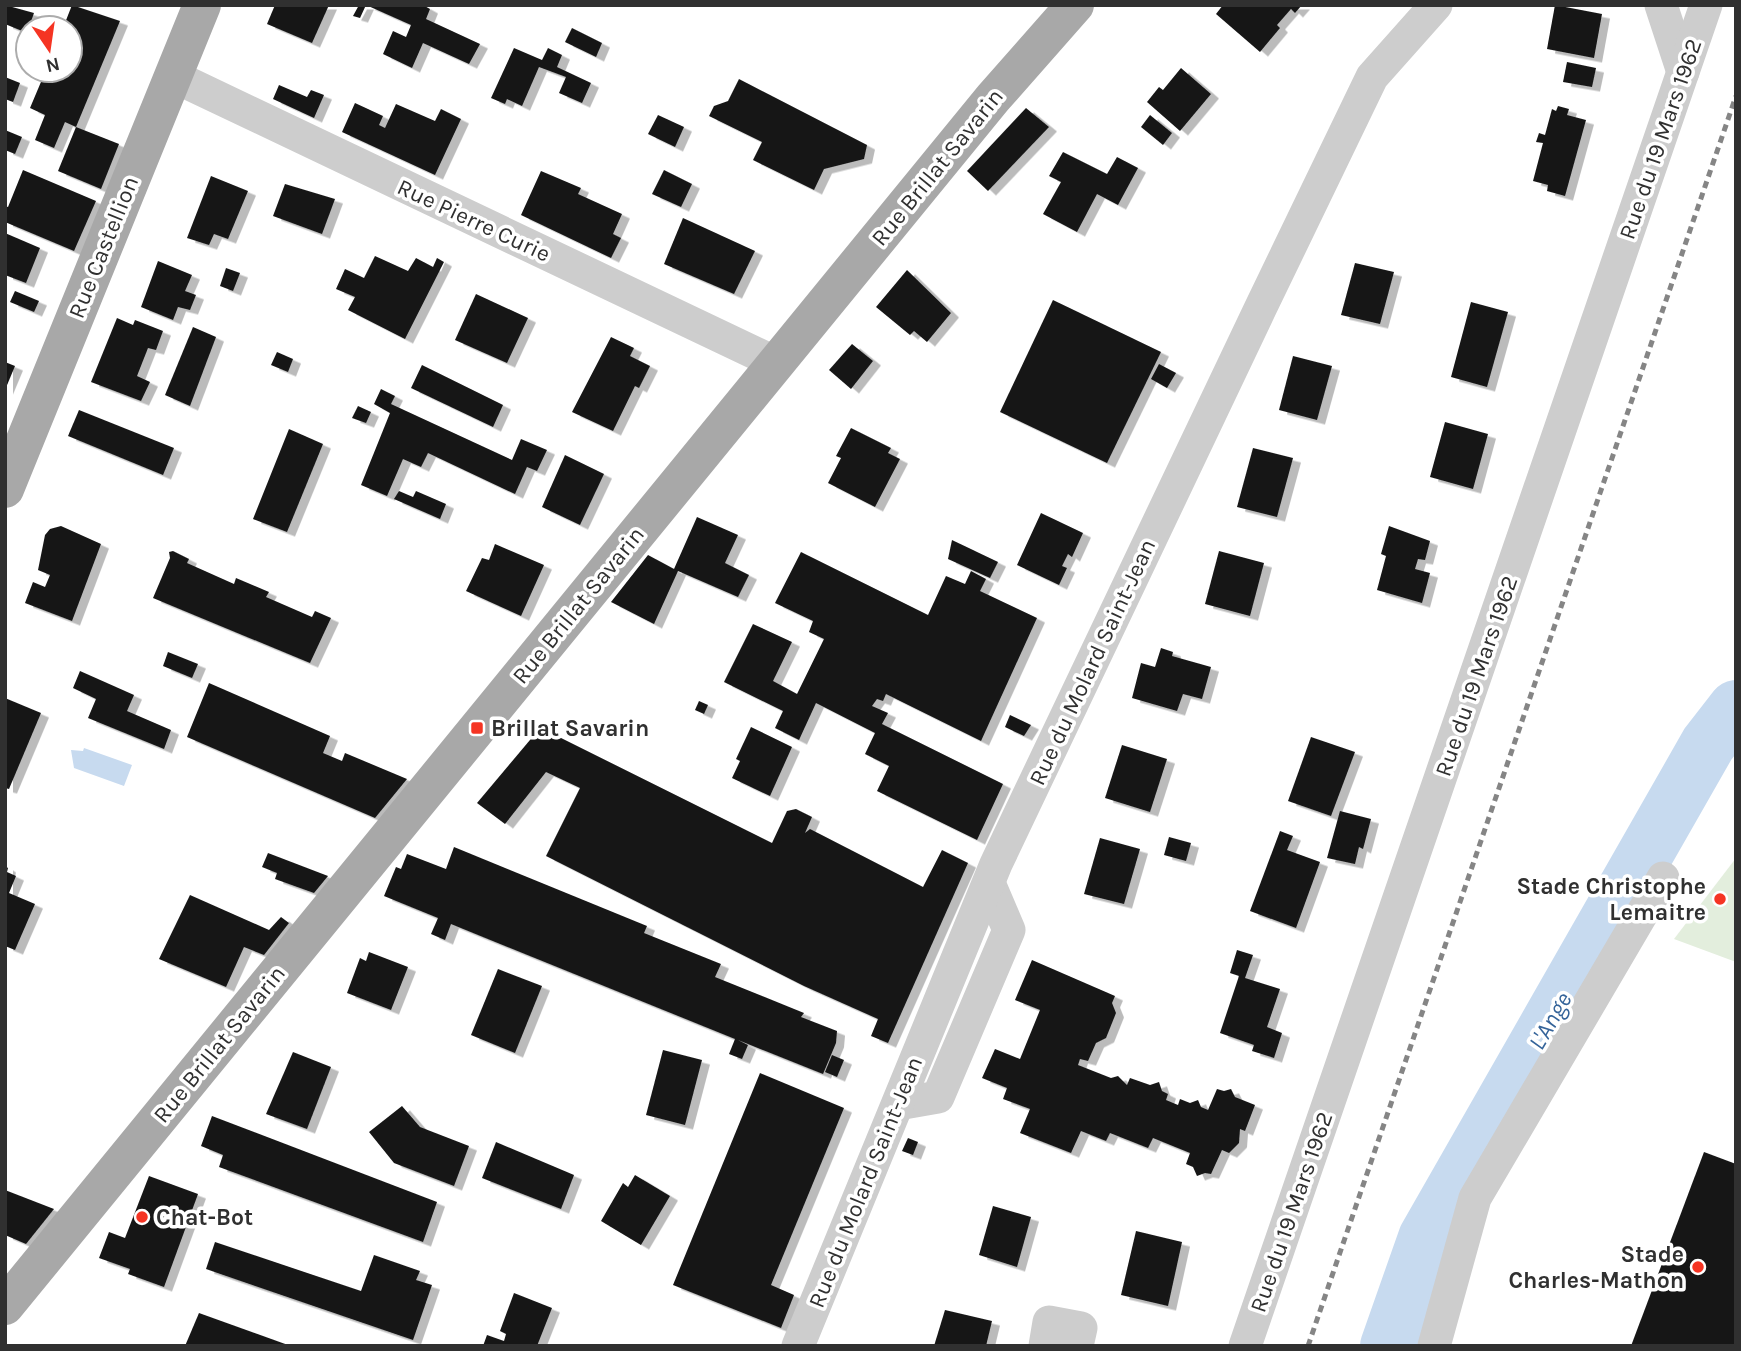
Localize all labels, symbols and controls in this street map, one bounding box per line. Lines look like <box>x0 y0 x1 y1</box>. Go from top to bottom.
north arrow <box>14 14 84 84</box>
street label: Rue du 19 Mars 1962 <box>1613 35 1707 243</box>
text: N <box>43 52 62 77</box>
street label: Rue Brillat Savarin <box>866 83 1009 251</box>
street label: Rue Castellion <box>63 172 144 322</box>
street label: Rue Pierre Curie <box>393 173 555 268</box>
street label: Rue Brillat Savarin <box>507 521 650 689</box>
street label: Rue du Molard Saint-Jean <box>1023 535 1161 790</box>
street label: Rue du 19 Mars 1962 <box>1429 572 1523 780</box>
place label: Brillat Savarin <box>491 715 649 742</box>
marker: Brillat Savarin <box>469 720 485 736</box>
place label: Stade Christophe Lemaitre <box>1516 873 1706 926</box>
marker: Stade Christophe Lemaitre <box>1712 891 1728 907</box>
street label: Rue Brillat Savarin <box>148 960 291 1128</box>
water label: L'Ange <box>1522 987 1578 1055</box>
street label: Rue du Molard Saint-Jean <box>803 1053 928 1312</box>
street label: Rue du 19 Mars 1962 <box>1244 1108 1338 1316</box>
place label: Chat-Bot <box>156 1204 253 1231</box>
marker: Chat-Bot <box>134 1209 150 1225</box>
place label: Stade Charles-Mathon <box>1508 1241 1684 1294</box>
marker: Stade Charles-Mathon <box>1690 1259 1706 1275</box>

